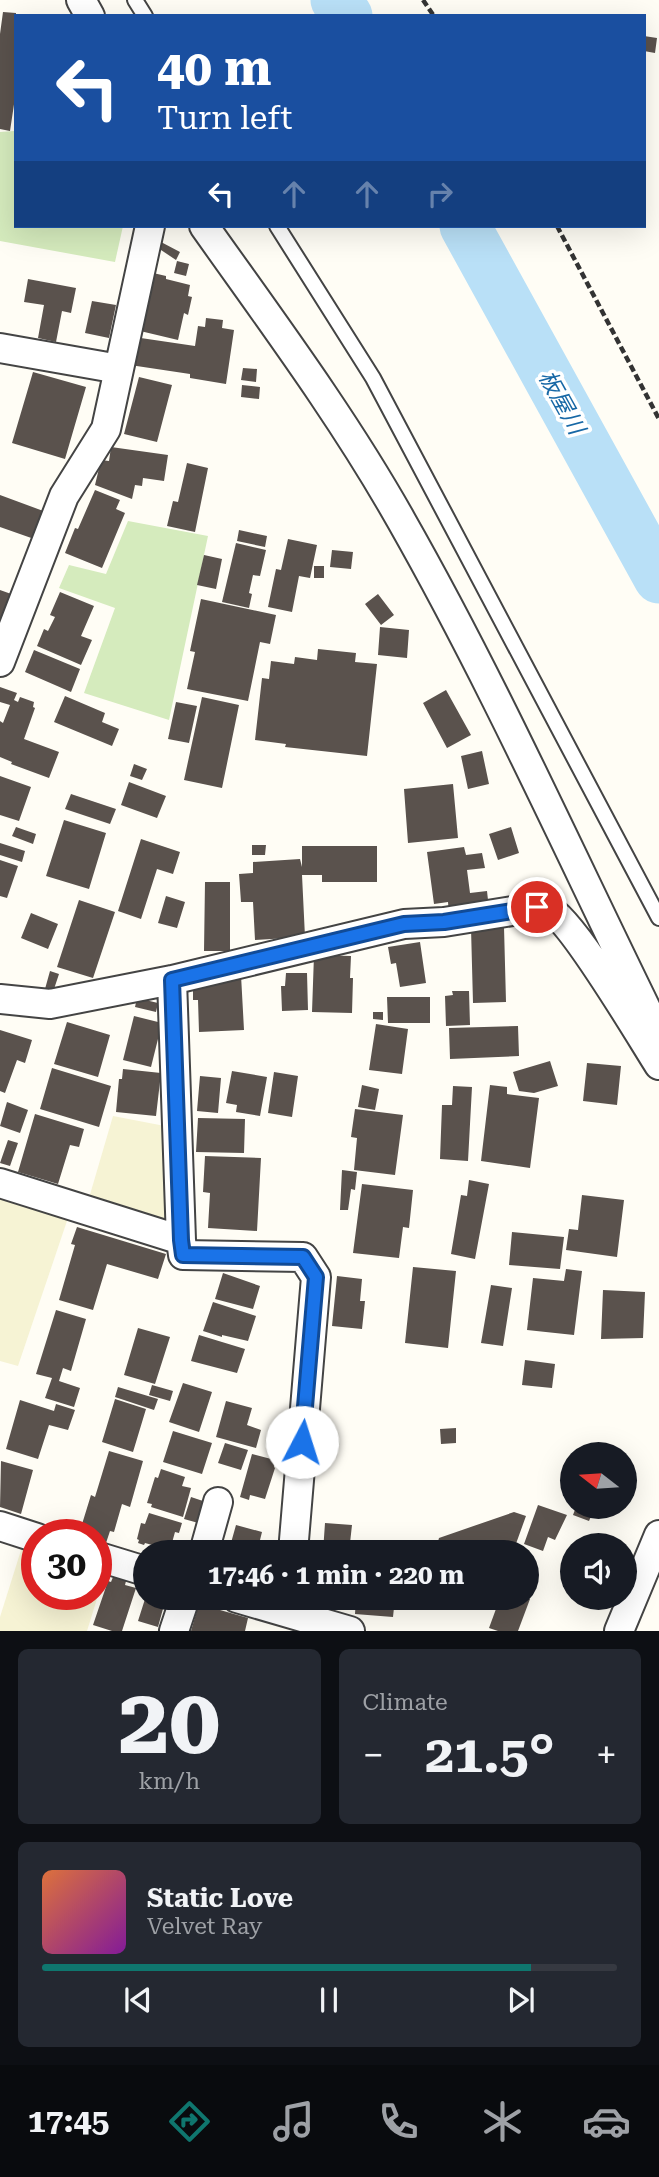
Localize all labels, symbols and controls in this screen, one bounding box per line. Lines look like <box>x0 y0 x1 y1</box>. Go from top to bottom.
text: 40 m <box>157 40 272 97</box>
icon: left <box>42 42 133 133</box>
text: Turn left <box>157 99 292 137</box>
icon: left <box>202 175 240 213</box>
icon: ahead <box>275 175 313 213</box>
icon: ahead <box>348 175 386 213</box>
icon: right <box>421 175 459 213</box>
water label: 板屋川 <box>533 366 592 442</box>
pin <box>507 877 567 937</box>
icon: arrive <box>518 888 556 926</box>
position arrow <box>265 1405 339 1479</box>
north arrow <box>560 1442 637 1519</box>
map controls <box>560 1442 637 1610</box>
speed limit sign: 30 <box>21 1519 112 1610</box>
button: sound <box>560 1533 637 1610</box>
text: 17:46 · 1 min · 220 m <box>208 1560 464 1590</box>
text: 20 <box>118 1669 220 1775</box>
text: Climate <box>363 1689 448 1716</box>
text: 21.5° <box>425 1724 555 1785</box>
text: − <box>363 1733 384 1777</box>
text: + <box>596 1733 617 1777</box>
text: km/h <box>138 1768 200 1795</box>
text: Static Love <box>147 1883 293 1913</box>
text: Velvet Ray <box>147 1913 262 1940</box>
icon: previous <box>119 1981 157 2019</box>
icon: pause <box>310 1981 348 2019</box>
icon: next <box>502 1981 540 2019</box>
icon: directions <box>165 2097 214 2146</box>
icon: music <box>269 2097 318 2146</box>
icon: phone <box>374 2097 423 2146</box>
icon: climate <box>478 2097 527 2146</box>
icon: car <box>582 2097 631 2146</box>
text: 17:45 <box>28 2102 109 2140</box>

